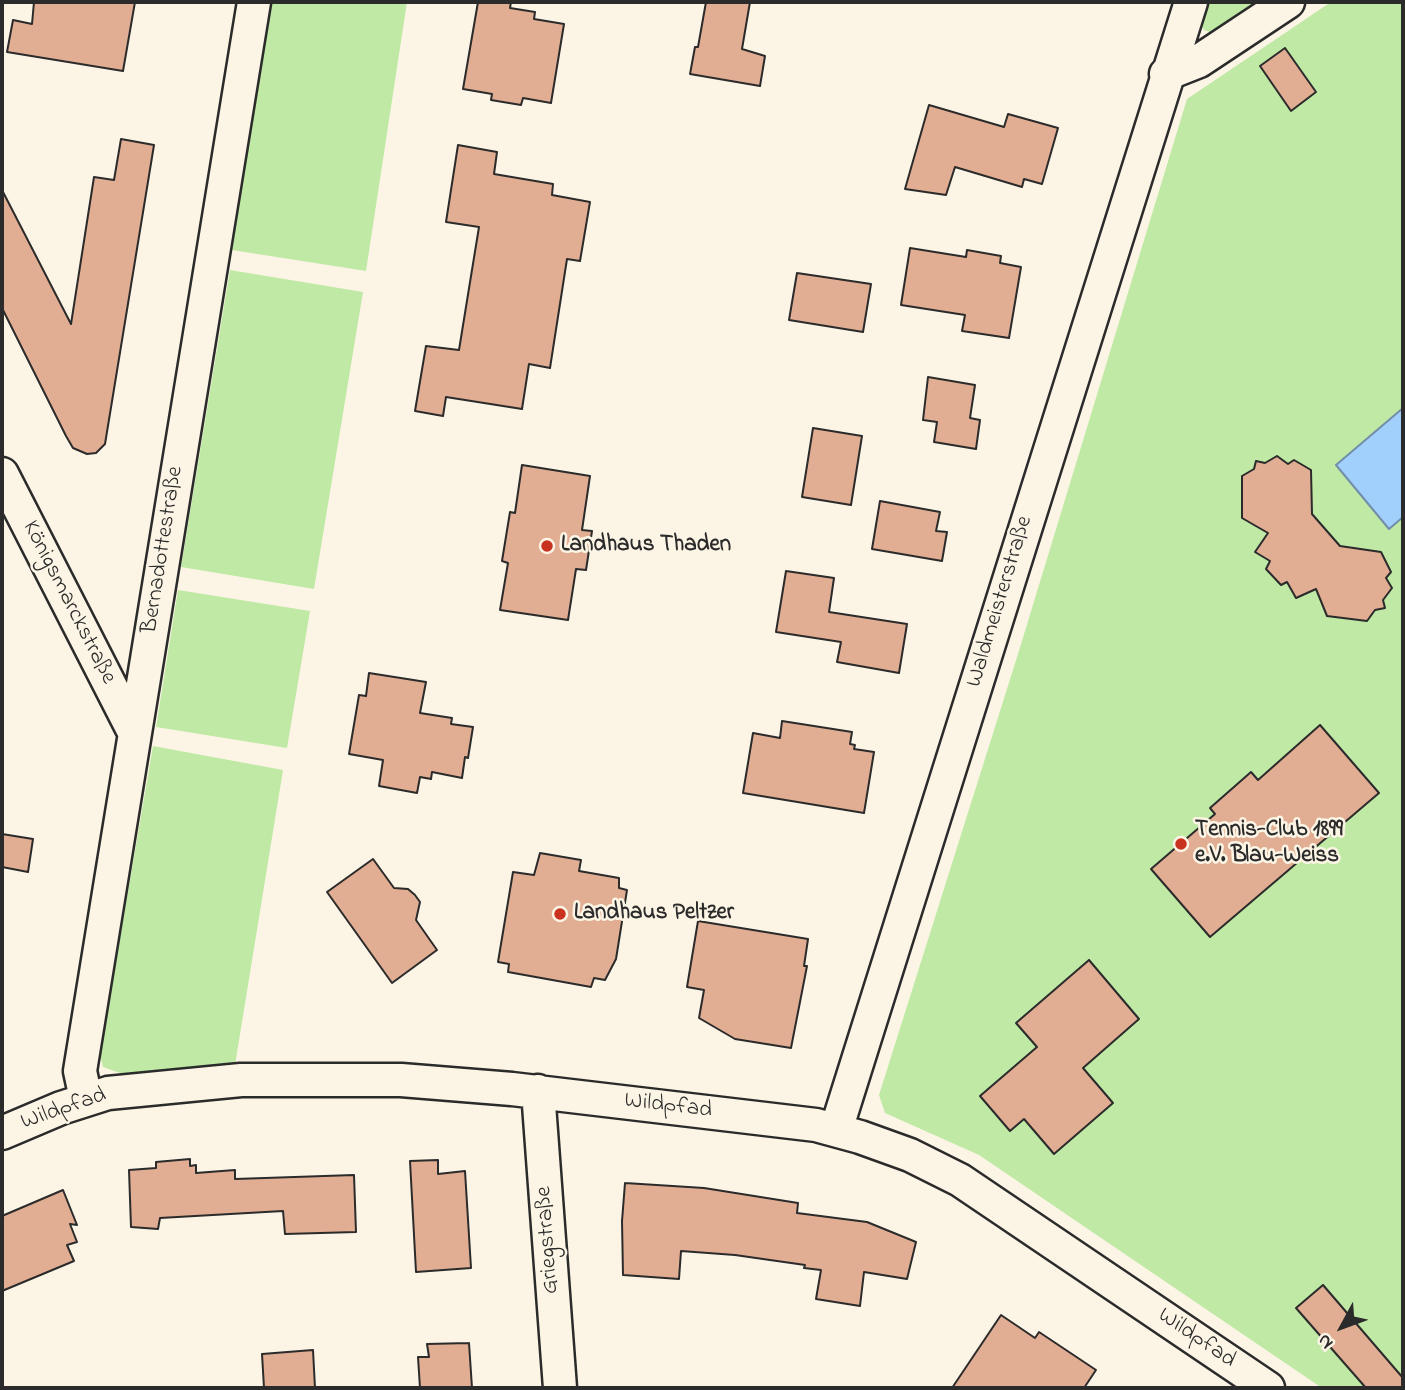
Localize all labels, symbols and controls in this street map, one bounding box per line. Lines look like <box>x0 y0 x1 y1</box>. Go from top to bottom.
street label: Bernadottestraße <box>137 465 191 635</box>
street label: Waldmeisterstraße <box>962 513 1040 691</box>
street label: Königsmarckstraße <box>15 517 121 689</box>
place label: Landhaus Thaden <box>561 532 731 560</box>
marker: Landhaus Thaden <box>539 538 555 554</box>
place label: Tennis-Club 1899 e.V. Blau-Weiss <box>1195 817 1343 871</box>
marker: Tennis-Club 1899 e.V. Blau-Weiss <box>1173 836 1189 852</box>
place label: Landhaus Peltzer <box>574 900 734 928</box>
marker: Landhaus Peltzer <box>552 906 568 922</box>
street label: Wildpfad <box>18 1083 110 1137</box>
street label: Wildpfad <box>622 1088 714 1126</box>
street label: Griegstraße <box>531 1185 567 1295</box>
north arrow <box>1307 1292 1377 1362</box>
street label: Wildpfad <box>1152 1303 1240 1375</box>
text: N <box>1311 1327 1340 1355</box>

